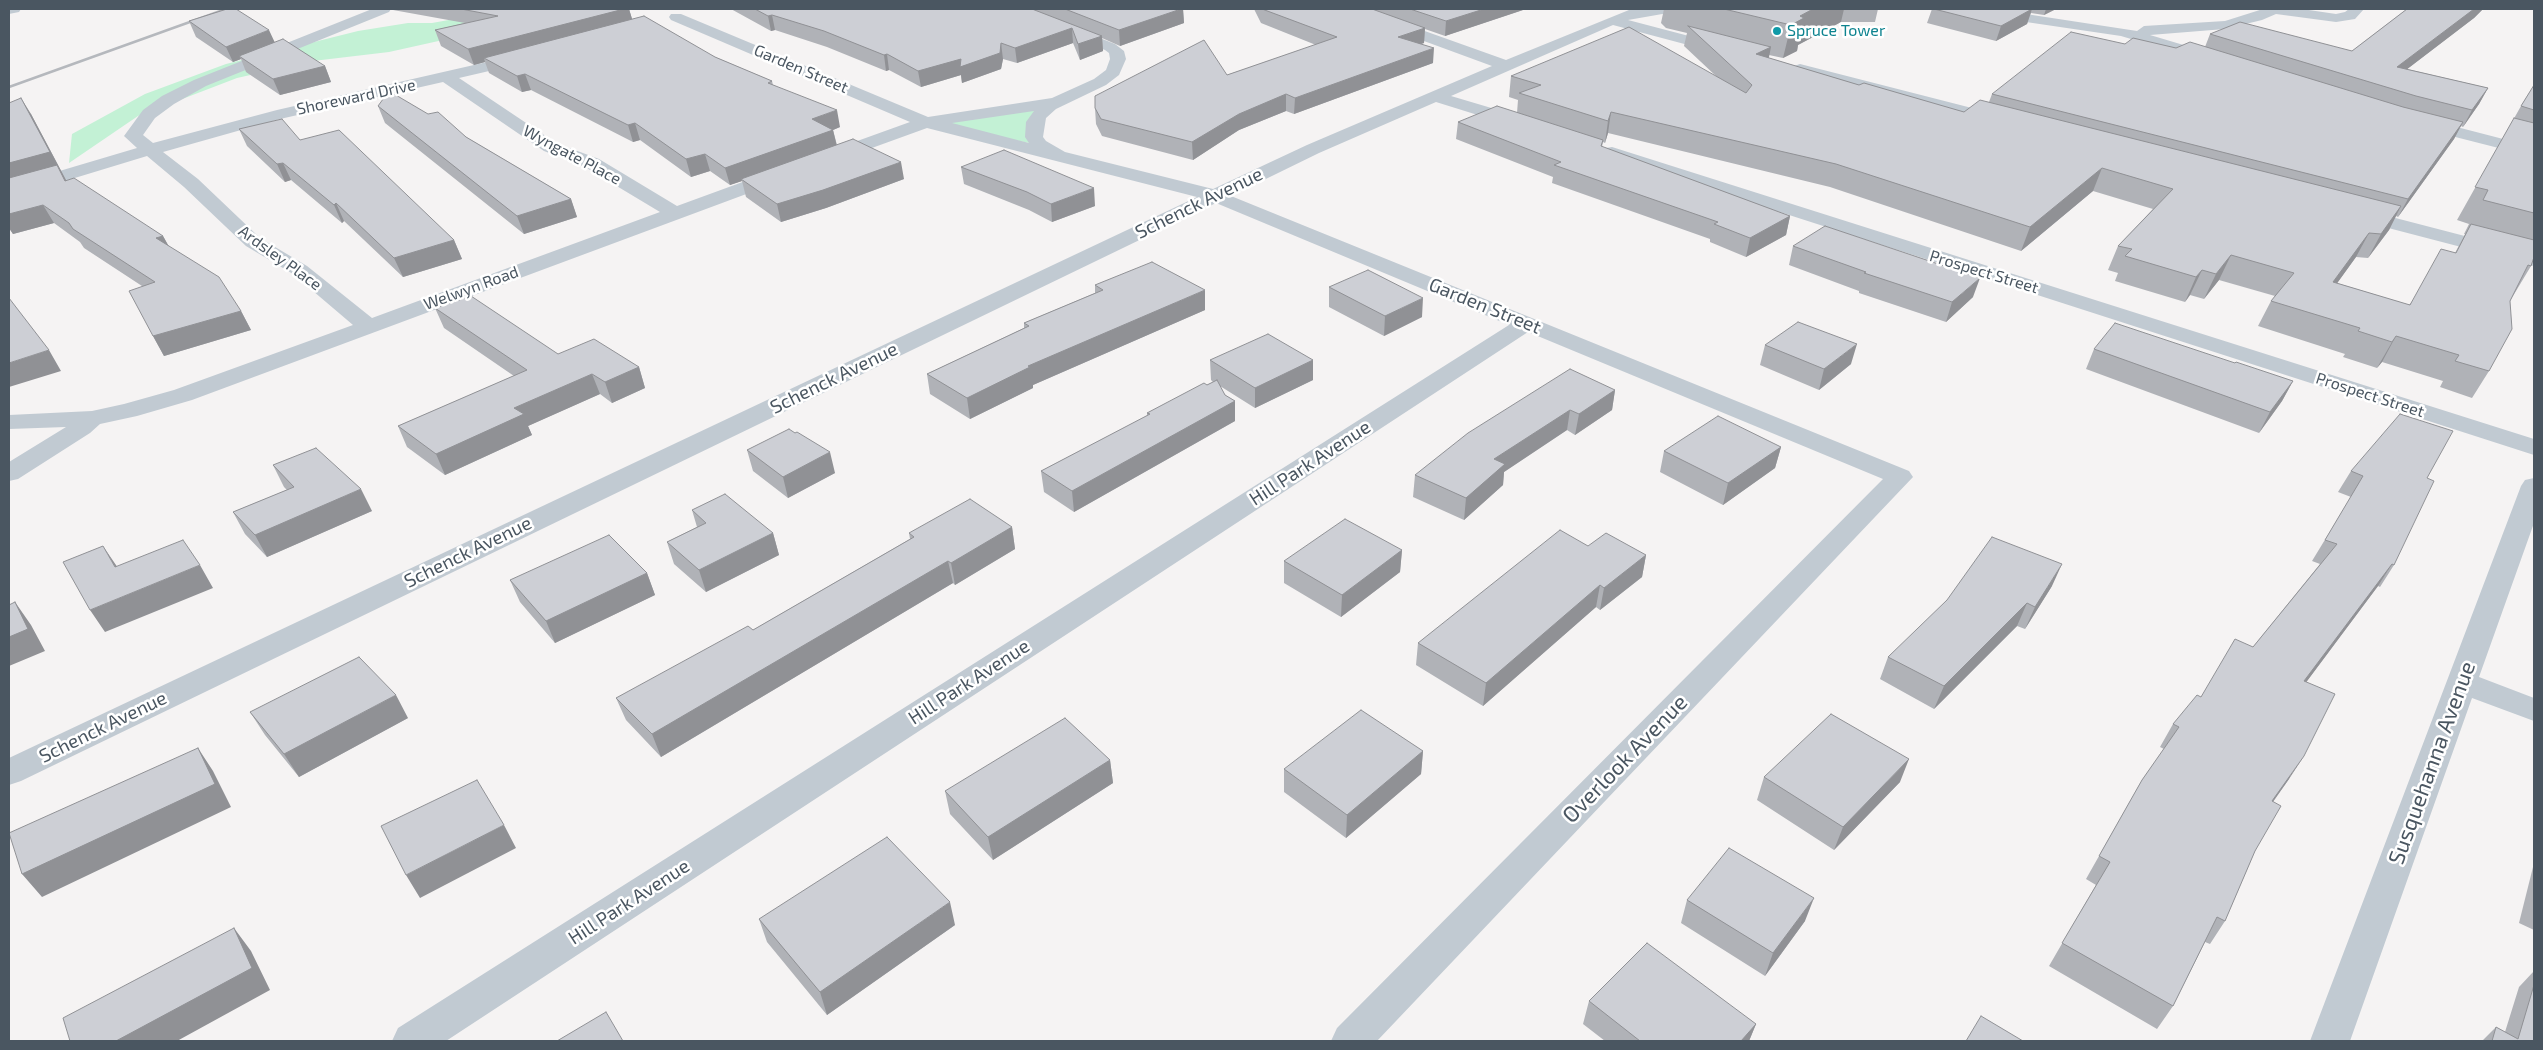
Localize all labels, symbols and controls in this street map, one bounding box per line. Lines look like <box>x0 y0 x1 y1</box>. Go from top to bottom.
place label: Spruce Tower <box>1787 21 1885 41</box>
marker: Spruce Tower <box>1771 25 1783 37</box>
street label: Garden Street <box>751 41 851 97</box>
street label: Shoreward Drive <box>295 75 417 119</box>
street label: Wyngate Place <box>520 121 624 189</box>
street label: Schenck Avenue <box>1131 162 1267 244</box>
street label: Ardsley Place <box>235 221 325 295</box>
street label: Prospect Street <box>1927 246 2041 298</box>
street label: Welwyn Road <box>421 262 521 314</box>
street label: Garden Street <box>1426 273 1544 339</box>
street label: Schenck Avenue <box>766 337 902 419</box>
street label: Prospect Street <box>2313 368 2427 422</box>
street label: Hill Park Avenue <box>1245 415 1375 511</box>
street label: Schenck Avenue <box>400 511 536 593</box>
street label: Hill Park Avenue <box>904 634 1034 730</box>
street label: Susquehanna Avenue <box>2383 658 2481 868</box>
street label: Schenck Avenue <box>35 686 171 768</box>
street label: Overlook Avenue <box>1557 689 1693 829</box>
street label: Hill Park Avenue <box>564 854 694 950</box>

